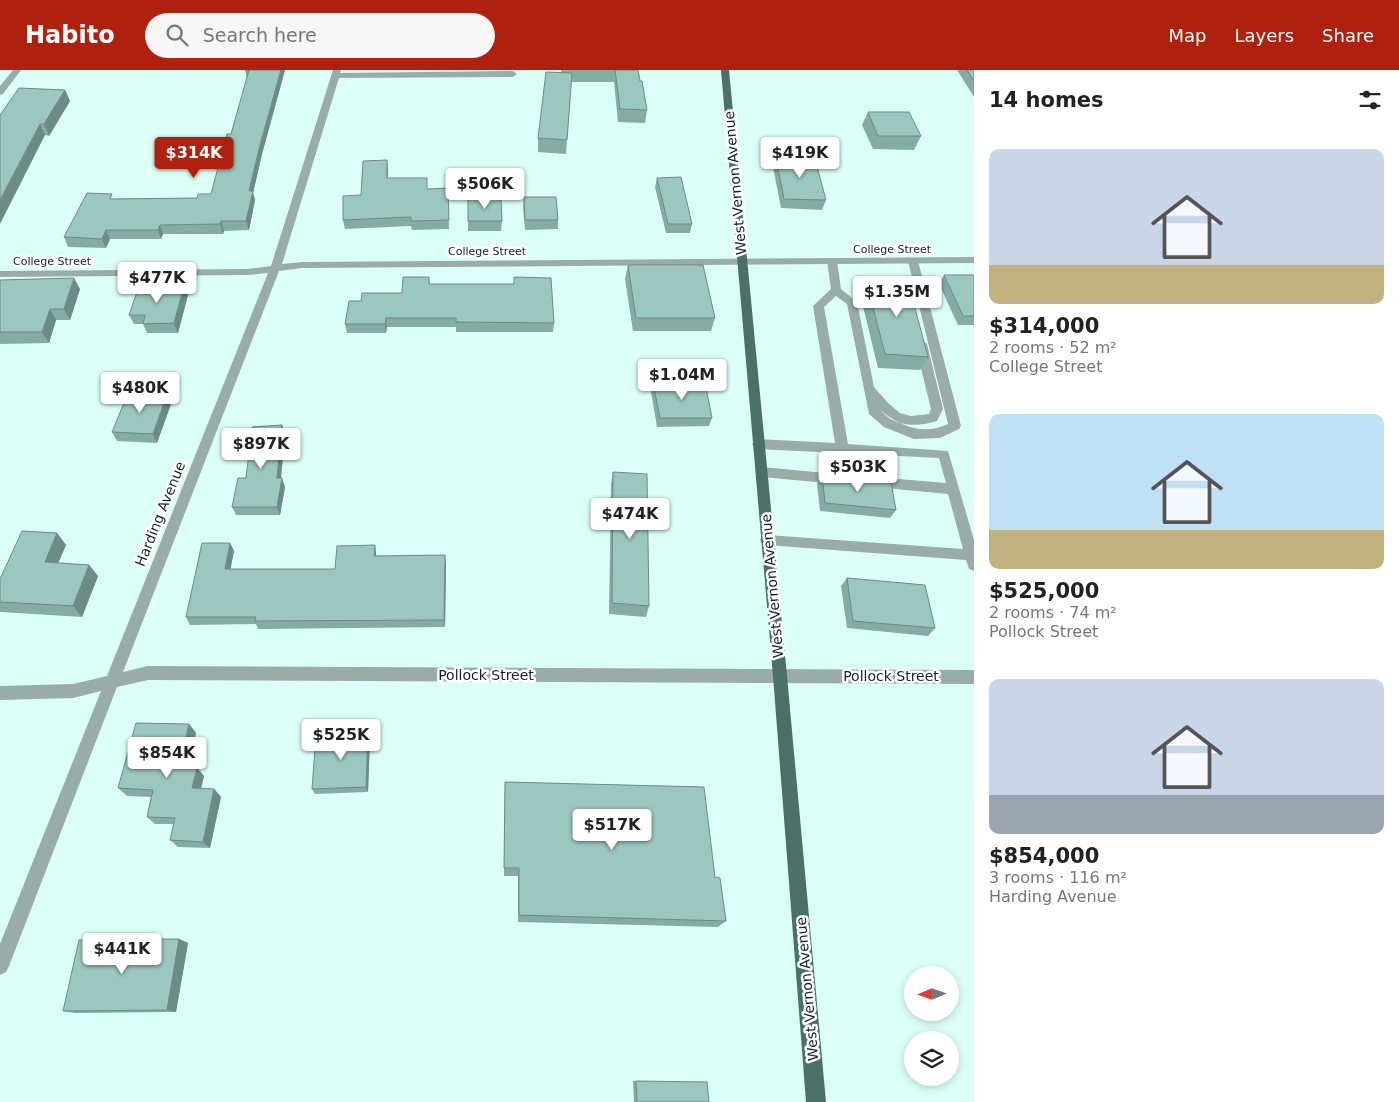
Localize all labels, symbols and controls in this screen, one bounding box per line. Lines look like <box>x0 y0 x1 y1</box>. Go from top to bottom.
search box <box>145 13 495 58</box>
text: Habito <box>25 21 115 49</box>
icon: search <box>163 21 191 49</box>
text: Search here <box>203 24 317 46</box>
text: Map <box>1168 25 1206 46</box>
text: Layers <box>1234 25 1294 46</box>
text: Share <box>1322 25 1374 46</box>
icon: filters <box>1356 86 1384 114</box>
text: 14 homes <box>989 88 1104 112</box>
street label: West Vernon Avenue <box>721 110 749 256</box>
pin: $314K <box>159 136 229 179</box>
pin: $419K <box>765 136 835 179</box>
text: $314K <box>166 143 222 162</box>
text: $419K <box>772 143 828 162</box>
pin: $506K <box>450 168 520 210</box>
text: $506K <box>457 174 513 193</box>
icon: home <box>1142 182 1232 272</box>
street label: College Street <box>853 243 932 256</box>
street label: College Street <box>448 245 527 258</box>
street label: College Street <box>13 255 92 268</box>
pin: $477K <box>122 262 192 304</box>
text: $477K <box>129 268 185 287</box>
pin: $1.35M <box>856 276 938 318</box>
text: $1.35M <box>864 282 930 301</box>
text: $314,000 <box>989 314 1099 338</box>
text: 2 rooms · 52 m² <box>989 338 1117 357</box>
text: College Street <box>989 357 1102 376</box>
pin: $1.04M <box>641 358 723 401</box>
text: $1.04M <box>649 365 715 384</box>
pin: $480K <box>105 372 175 414</box>
text: $480K <box>112 378 168 397</box>
pin: $897K <box>226 428 296 470</box>
text: $897K <box>233 434 289 453</box>
icon: home <box>1142 447 1232 537</box>
pin: $503K <box>823 450 893 493</box>
text: $503K <box>830 457 886 476</box>
street label: Harding Avenue <box>132 459 188 569</box>
pin: $474K <box>595 498 665 540</box>
text: $474K <box>602 504 658 523</box>
street label: West Vernon Avenue <box>758 513 786 659</box>
text: $525,000 <box>989 579 1099 603</box>
text: 2 rooms · 74 m² <box>989 603 1117 622</box>
text: Pollock Street <box>989 622 1098 641</box>
street label: Pollock Street <box>438 667 534 683</box>
street label: Pollock Street <box>843 668 939 684</box>
icon: home <box>1142 712 1232 802</box>
pin: $525K <box>306 718 376 761</box>
text: $525K <box>313 725 369 744</box>
pin: $854K <box>132 736 202 779</box>
text: $854K <box>139 743 195 762</box>
pin: $517K <box>577 808 647 851</box>
text: $517K <box>584 815 640 834</box>
text: $854,000 <box>989 844 1099 868</box>
text: 3 rooms · 116 m² <box>989 868 1127 887</box>
text: Harding Avenue <box>989 887 1117 906</box>
street label: West Vernon Avenue <box>793 916 821 1062</box>
pin: $441K <box>87 932 157 975</box>
text: $441K <box>94 939 150 958</box>
north arrow <box>904 966 959 1021</box>
map controls <box>904 966 959 1086</box>
button: layers <box>904 1031 959 1086</box>

